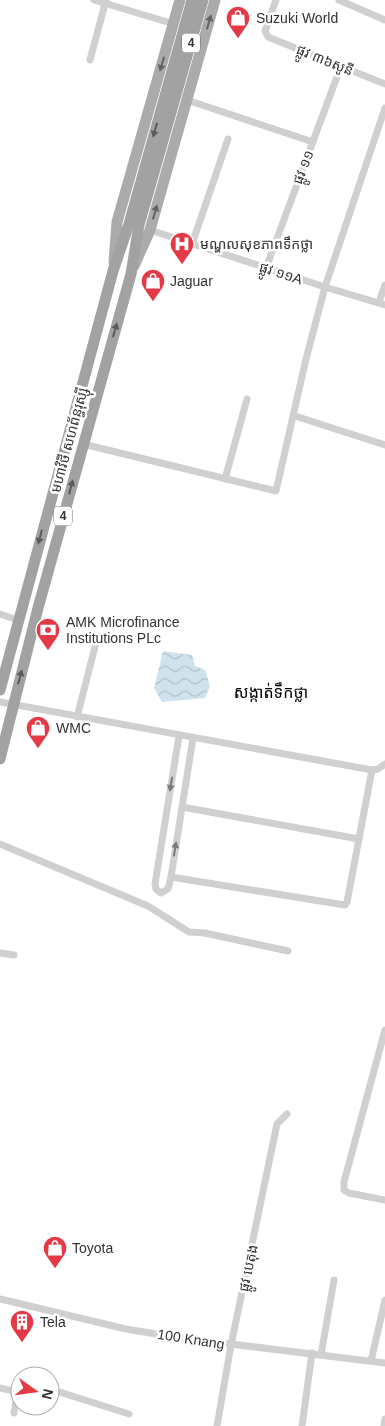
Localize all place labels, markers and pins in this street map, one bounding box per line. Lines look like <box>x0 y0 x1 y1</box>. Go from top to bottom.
shop icon: Suzuki World <box>225 5 251 39</box>
place label: Suzuki World <box>256 10 338 26</box>
hospital icon: មណ្ឌលសុខភាពទឹកថ្លា <box>169 231 195 265</box>
place label: មណ្ឌលសុខភាពទឹកថ្លា <box>200 236 313 253</box>
shop icon: Jaguar <box>140 268 166 302</box>
place label: Jaguar <box>170 273 213 289</box>
place label: AMK Microfinance Institutions PLc <box>66 614 180 646</box>
bank icon: AMK Microfinance Institutions PLc <box>35 617 61 651</box>
shop icon: WMC <box>25 715 51 749</box>
place label: WMC <box>56 720 91 736</box>
shop icon: Toyota <box>42 1235 68 1269</box>
place label: Toyota <box>72 1240 113 1256</box>
building icon: Tela <box>9 1309 35 1343</box>
place label: Tela <box>40 1314 66 1330</box>

